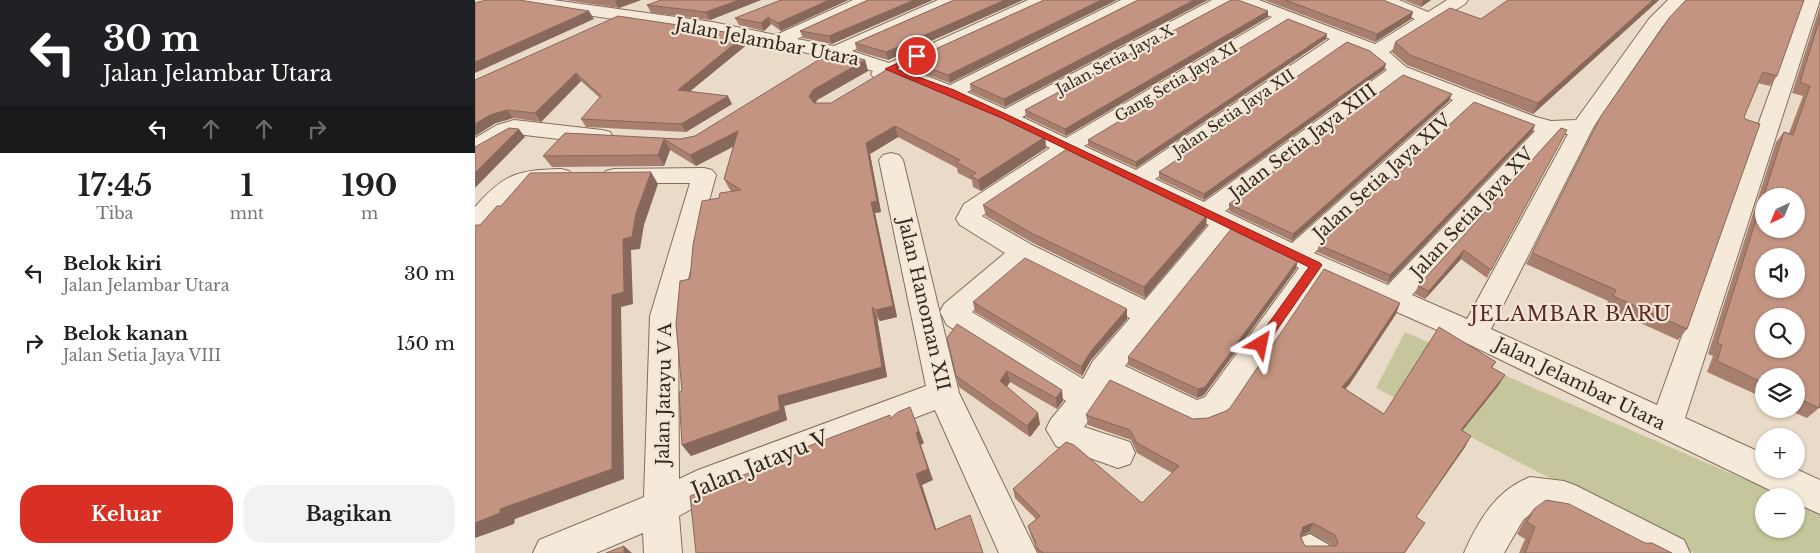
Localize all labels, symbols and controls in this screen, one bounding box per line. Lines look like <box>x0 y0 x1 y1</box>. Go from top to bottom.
street label: Jalan Jelambar Utara <box>671 13 861 71</box>
text: 30 m <box>103 17 200 60</box>
icon: left <box>20 20 85 85</box>
street label: Jalan Setia Jaya X <box>1051 20 1177 99</box>
pin <box>896 35 938 77</box>
street label: Gang Setia Jaya XI <box>1111 37 1241 126</box>
icon: arrive <box>903 42 931 70</box>
text: Jalan Jelambar Utara <box>103 60 332 87</box>
street label: Jalan Setia Jaya XII <box>1168 65 1298 162</box>
street label: Jalan Setia Jaya XIII <box>1223 79 1381 206</box>
street label: Jalan Setia Jaya XIV <box>1307 109 1456 246</box>
icon: left <box>144 115 172 143</box>
icon: ahead <box>197 115 225 143</box>
icon: ahead <box>250 115 278 143</box>
icon: right <box>303 115 331 143</box>
street label: Jalan Setia Jaya XV <box>1404 142 1539 284</box>
text: 17:45 <box>77 167 152 204</box>
text: 1 <box>240 167 254 204</box>
text: 190 <box>342 167 398 204</box>
north arrow <box>1755 188 1805 238</box>
map controls <box>1755 188 1805 538</box>
text: Tiba <box>96 203 133 223</box>
text: mnt <box>230 203 264 223</box>
text: m <box>361 203 378 223</box>
street label: Jalan Hanoman XII <box>893 213 955 393</box>
button: sound <box>1755 248 1805 298</box>
text: Belok kiri <box>63 252 162 275</box>
icon: left <box>20 259 48 287</box>
text: 30 m <box>404 262 455 285</box>
text: Jalan Jelambar Utara <box>63 275 230 295</box>
district label: JELAMBAR BARU <box>1467 302 1672 326</box>
button: search <box>1755 308 1805 358</box>
position arrow <box>1234 317 1286 369</box>
street label: Jalan Jatayu V A <box>652 321 676 467</box>
text: Belok kanan <box>63 322 188 345</box>
icon: right <box>20 329 48 357</box>
text: 150 m <box>396 332 455 355</box>
street label: Jalan Jelambar Utara <box>1489 332 1669 435</box>
text: Jalan Setia Jaya VIII <box>63 345 221 365</box>
button: layers <box>1755 368 1805 418</box>
street label: Jalan Jatayu V <box>685 424 833 504</box>
button: + <box>1755 428 1805 478</box>
button: Keluar <box>20 485 233 543</box>
button: Bagikan <box>243 485 455 543</box>
button: − <box>1755 488 1805 538</box>

